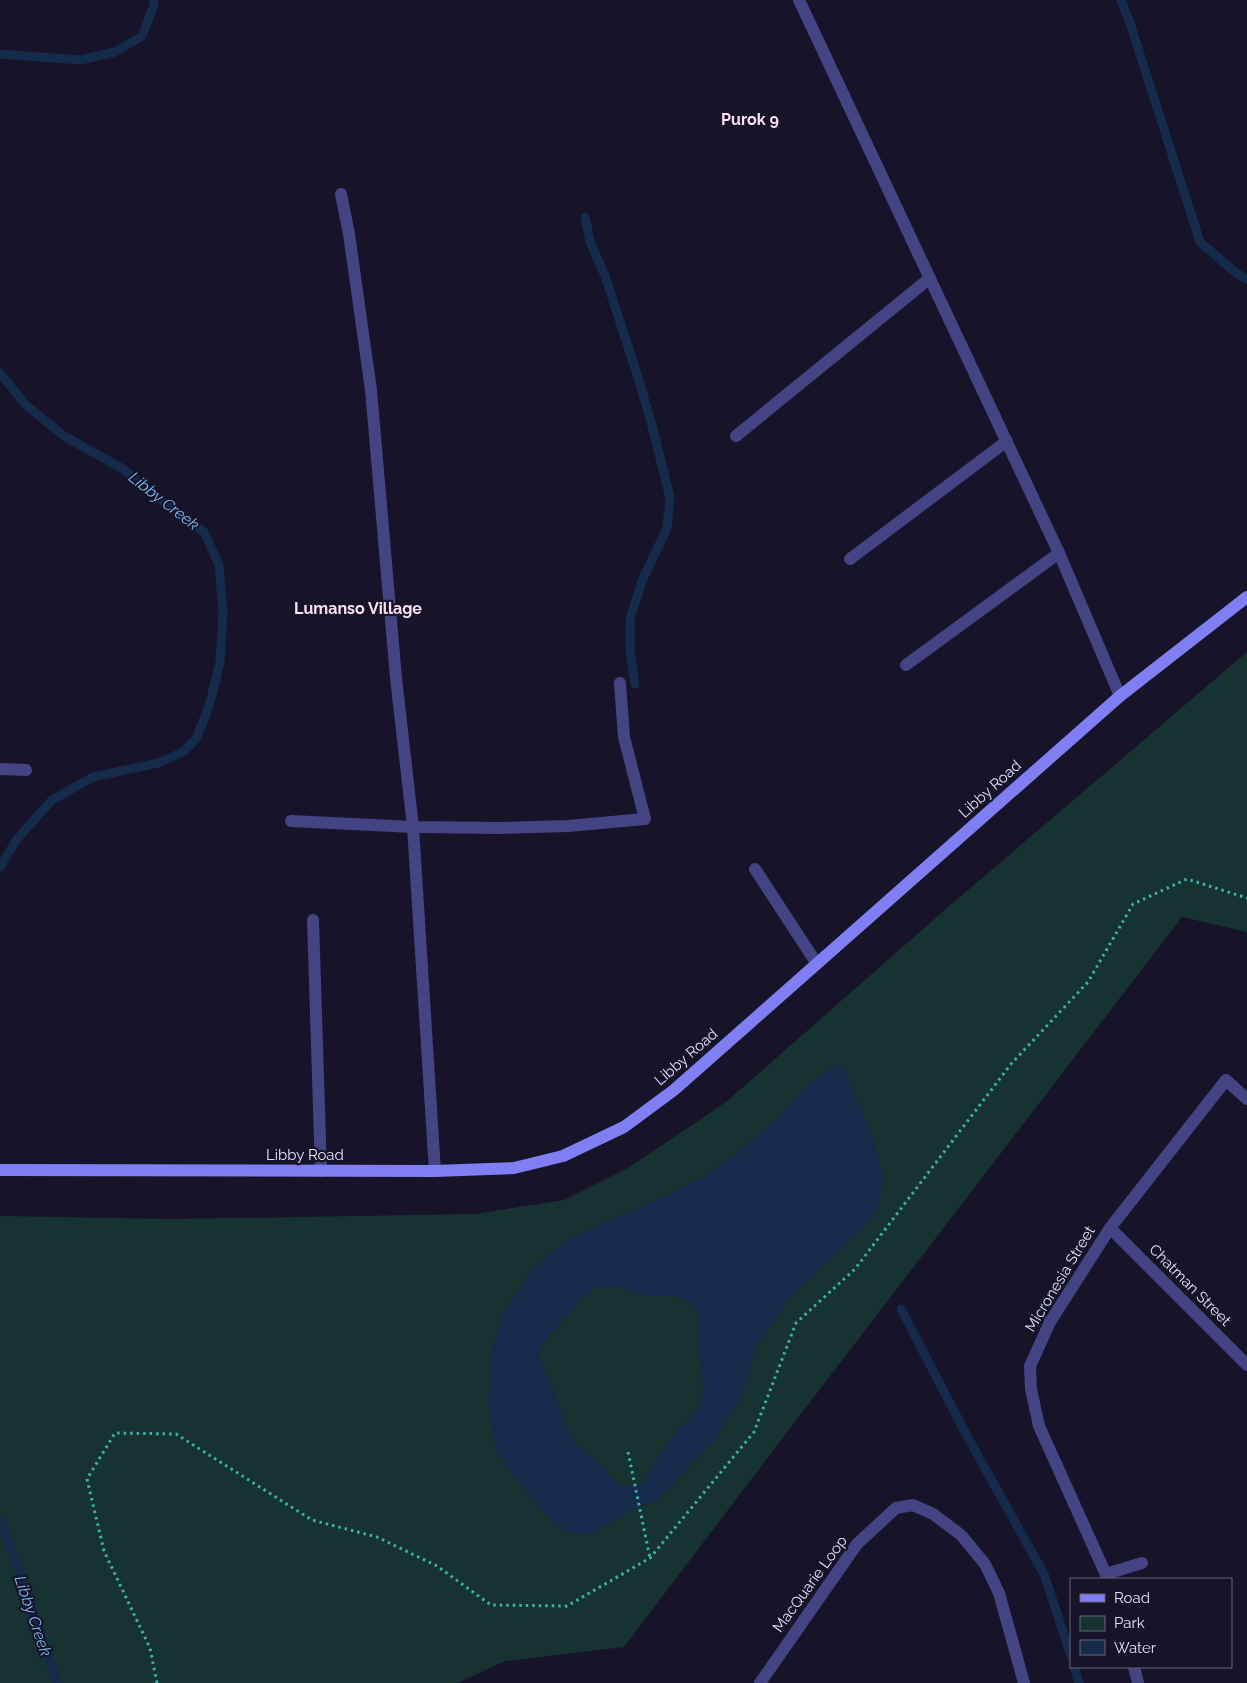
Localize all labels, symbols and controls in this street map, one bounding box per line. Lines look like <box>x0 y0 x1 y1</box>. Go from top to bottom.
district label: Purok 9 <box>721 110 779 129</box>
water label: Libby Creek <box>125 468 203 535</box>
district label: Lumanso Village <box>294 599 422 618</box>
street label: Libby Road <box>955 756 1025 822</box>
street label: Libby Road <box>651 1025 721 1089</box>
street label: Libby Road <box>266 1146 344 1164</box>
street label: Micronesia Street <box>1021 1223 1099 1335</box>
street label: Chatman Street <box>1145 1240 1235 1330</box>
street label: MacQuarie Loop <box>769 1532 851 1636</box>
water label: Libby Creek <box>10 1573 56 1659</box>
legend <box>1070 1578 1232 1668</box>
text: Road <box>1114 1589 1150 1607</box>
text: Park <box>1114 1614 1145 1632</box>
text: Water <box>1114 1639 1157 1657</box>

